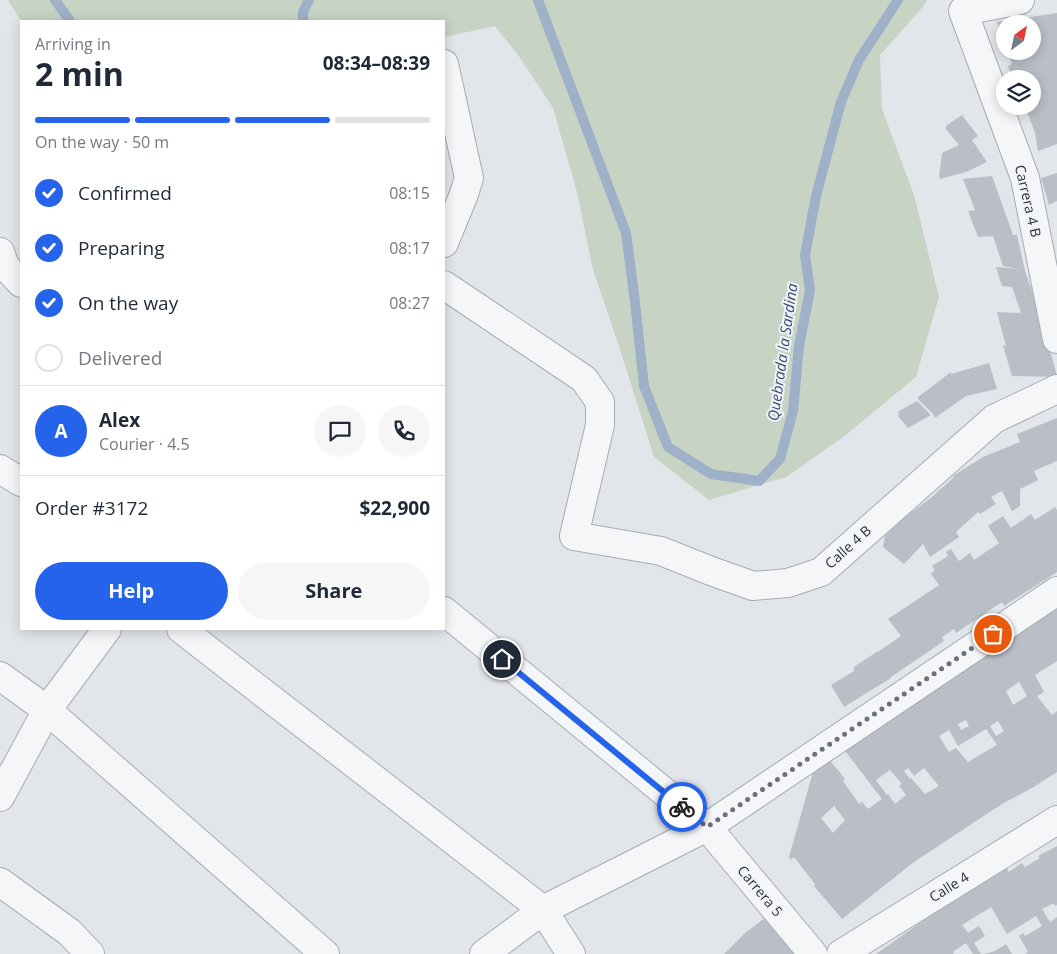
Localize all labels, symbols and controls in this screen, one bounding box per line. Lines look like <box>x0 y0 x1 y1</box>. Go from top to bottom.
north arrow <box>996 15 1041 60</box>
map controls <box>996 15 1041 115</box>
text: Arriving in <box>35 33 111 55</box>
text: 08:34–08:39 <box>323 50 430 76</box>
text: 2 min <box>35 52 124 95</box>
button: layers <box>996 70 1041 115</box>
text: On the way · 50 m <box>35 131 169 153</box>
street label: Carrera 4 B <box>1011 163 1046 239</box>
icon: check <box>35 179 63 207</box>
text: Confirmed <box>78 180 172 206</box>
text: 08:15 <box>389 182 430 204</box>
icon: check <box>35 234 63 262</box>
text: Preparing <box>78 235 165 261</box>
text: 08:17 <box>389 237 430 259</box>
water label: Quebrada la Sardina <box>762 281 802 422</box>
icon: check <box>35 289 63 317</box>
text: On the way <box>78 290 178 316</box>
text: 08:27 <box>389 292 430 314</box>
text: Delivered <box>78 345 162 371</box>
button: chat <box>314 405 366 457</box>
button: phone <box>378 405 430 457</box>
text: Alex <box>99 407 140 433</box>
text: A <box>54 418 68 444</box>
text: Courier · 4.5 <box>99 433 190 455</box>
text: Order #3172 <box>35 495 148 521</box>
text: $22,900 <box>359 495 430 521</box>
street label: Calle 4 B <box>821 521 875 572</box>
button: Help <box>35 562 228 620</box>
button: Share <box>238 562 430 620</box>
pin <box>972 613 1014 655</box>
icon: bag <box>979 620 1007 648</box>
pin <box>481 638 523 680</box>
icon: home <box>488 645 516 673</box>
courier <box>657 782 707 832</box>
icon: bike <box>668 793 696 821</box>
street label: Carrera 5 <box>733 861 787 920</box>
street label: Calle 4 <box>925 867 972 906</box>

